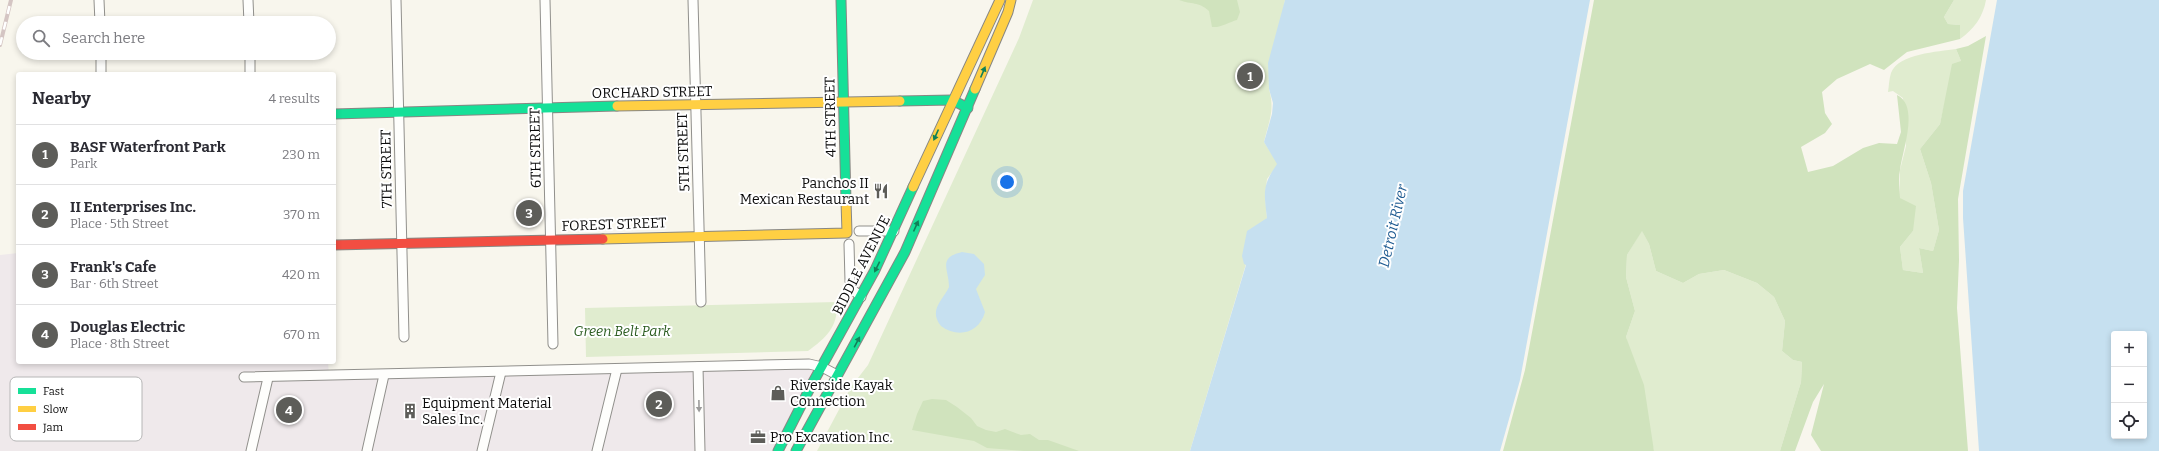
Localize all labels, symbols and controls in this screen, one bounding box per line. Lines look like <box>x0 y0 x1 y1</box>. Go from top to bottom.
search box <box>16 16 336 60</box>
icon: search <box>30 27 52 49</box>
text: Search here <box>62 29 145 47</box>
pin: 1 <box>1237 61 1263 91</box>
one-way arrow <box>980 66 987 78</box>
street label: 4TH STREET <box>821 77 840 157</box>
street label: ORCHARD STREET <box>591 83 713 102</box>
text: Nearby <box>32 88 91 109</box>
text: 4 results <box>268 91 320 106</box>
street label: 6TH STREET <box>526 108 545 188</box>
street label: 5TH STREET <box>674 112 693 192</box>
street label: 7TH STREET <box>377 129 396 209</box>
one-way arrow <box>933 130 939 142</box>
text: BASF Waterfront Park <box>70 138 226 156</box>
text: 1 <box>42 147 48 162</box>
text: 230 m <box>282 147 320 162</box>
text: Park <box>70 156 97 171</box>
your location <box>997 172 1017 192</box>
place label: Panchos II Mexican Restaurant <box>740 175 869 208</box>
restaurant icon: Panchos II Mexican Restaurant <box>872 182 890 200</box>
water label: Detroit River <box>1375 182 1411 269</box>
text: II Enterprises Inc. <box>70 198 196 216</box>
pin: 3 <box>516 198 542 228</box>
text: 2 <box>41 207 49 222</box>
text: 370 m <box>283 207 320 222</box>
street label: BIDDLE AVENUE <box>829 213 894 318</box>
street label: FOREST STREET <box>561 214 667 235</box>
text: Place · 5th Street <box>70 216 169 231</box>
one-way arrow <box>913 220 919 232</box>
text: Frank's Cafe <box>70 258 156 276</box>
one-way arrow <box>874 261 880 272</box>
text: 3 <box>41 267 49 282</box>
text: 420 m <box>282 267 320 282</box>
text: Bar · 6th Street <box>70 276 158 291</box>
text: Douglas Electric <box>70 318 185 336</box>
park label: Green Belt Park <box>573 323 671 340</box>
text: 4 <box>41 327 49 342</box>
text: 670 m <box>283 327 320 342</box>
map controls <box>2111 331 2147 439</box>
button: + <box>2111 331 2147 367</box>
text: Place · 8th Street <box>70 336 169 351</box>
one-way arrow <box>854 336 860 347</box>
button: − <box>2111 367 2147 403</box>
legend <box>10 377 142 441</box>
place label: Riverside Kayak Connection <box>790 377 893 410</box>
shop icon: Riverside Kayak Connection <box>769 384 787 402</box>
text: Fast <box>43 385 64 398</box>
pin: 2 <box>646 389 672 419</box>
pin: 4 <box>276 395 302 425</box>
place label: Equipment Material Sales Inc. <box>422 395 552 428</box>
one-way arrow <box>696 400 702 413</box>
building icon: Equipment Material Sales Inc. <box>401 402 419 420</box>
text: Slow <box>43 403 68 416</box>
button: locate <box>2111 403 2147 439</box>
text: Jam <box>42 421 63 434</box>
office icon: Pro Excavation Inc. <box>749 428 767 446</box>
place label: Pro Excavation Inc. <box>770 429 892 446</box>

